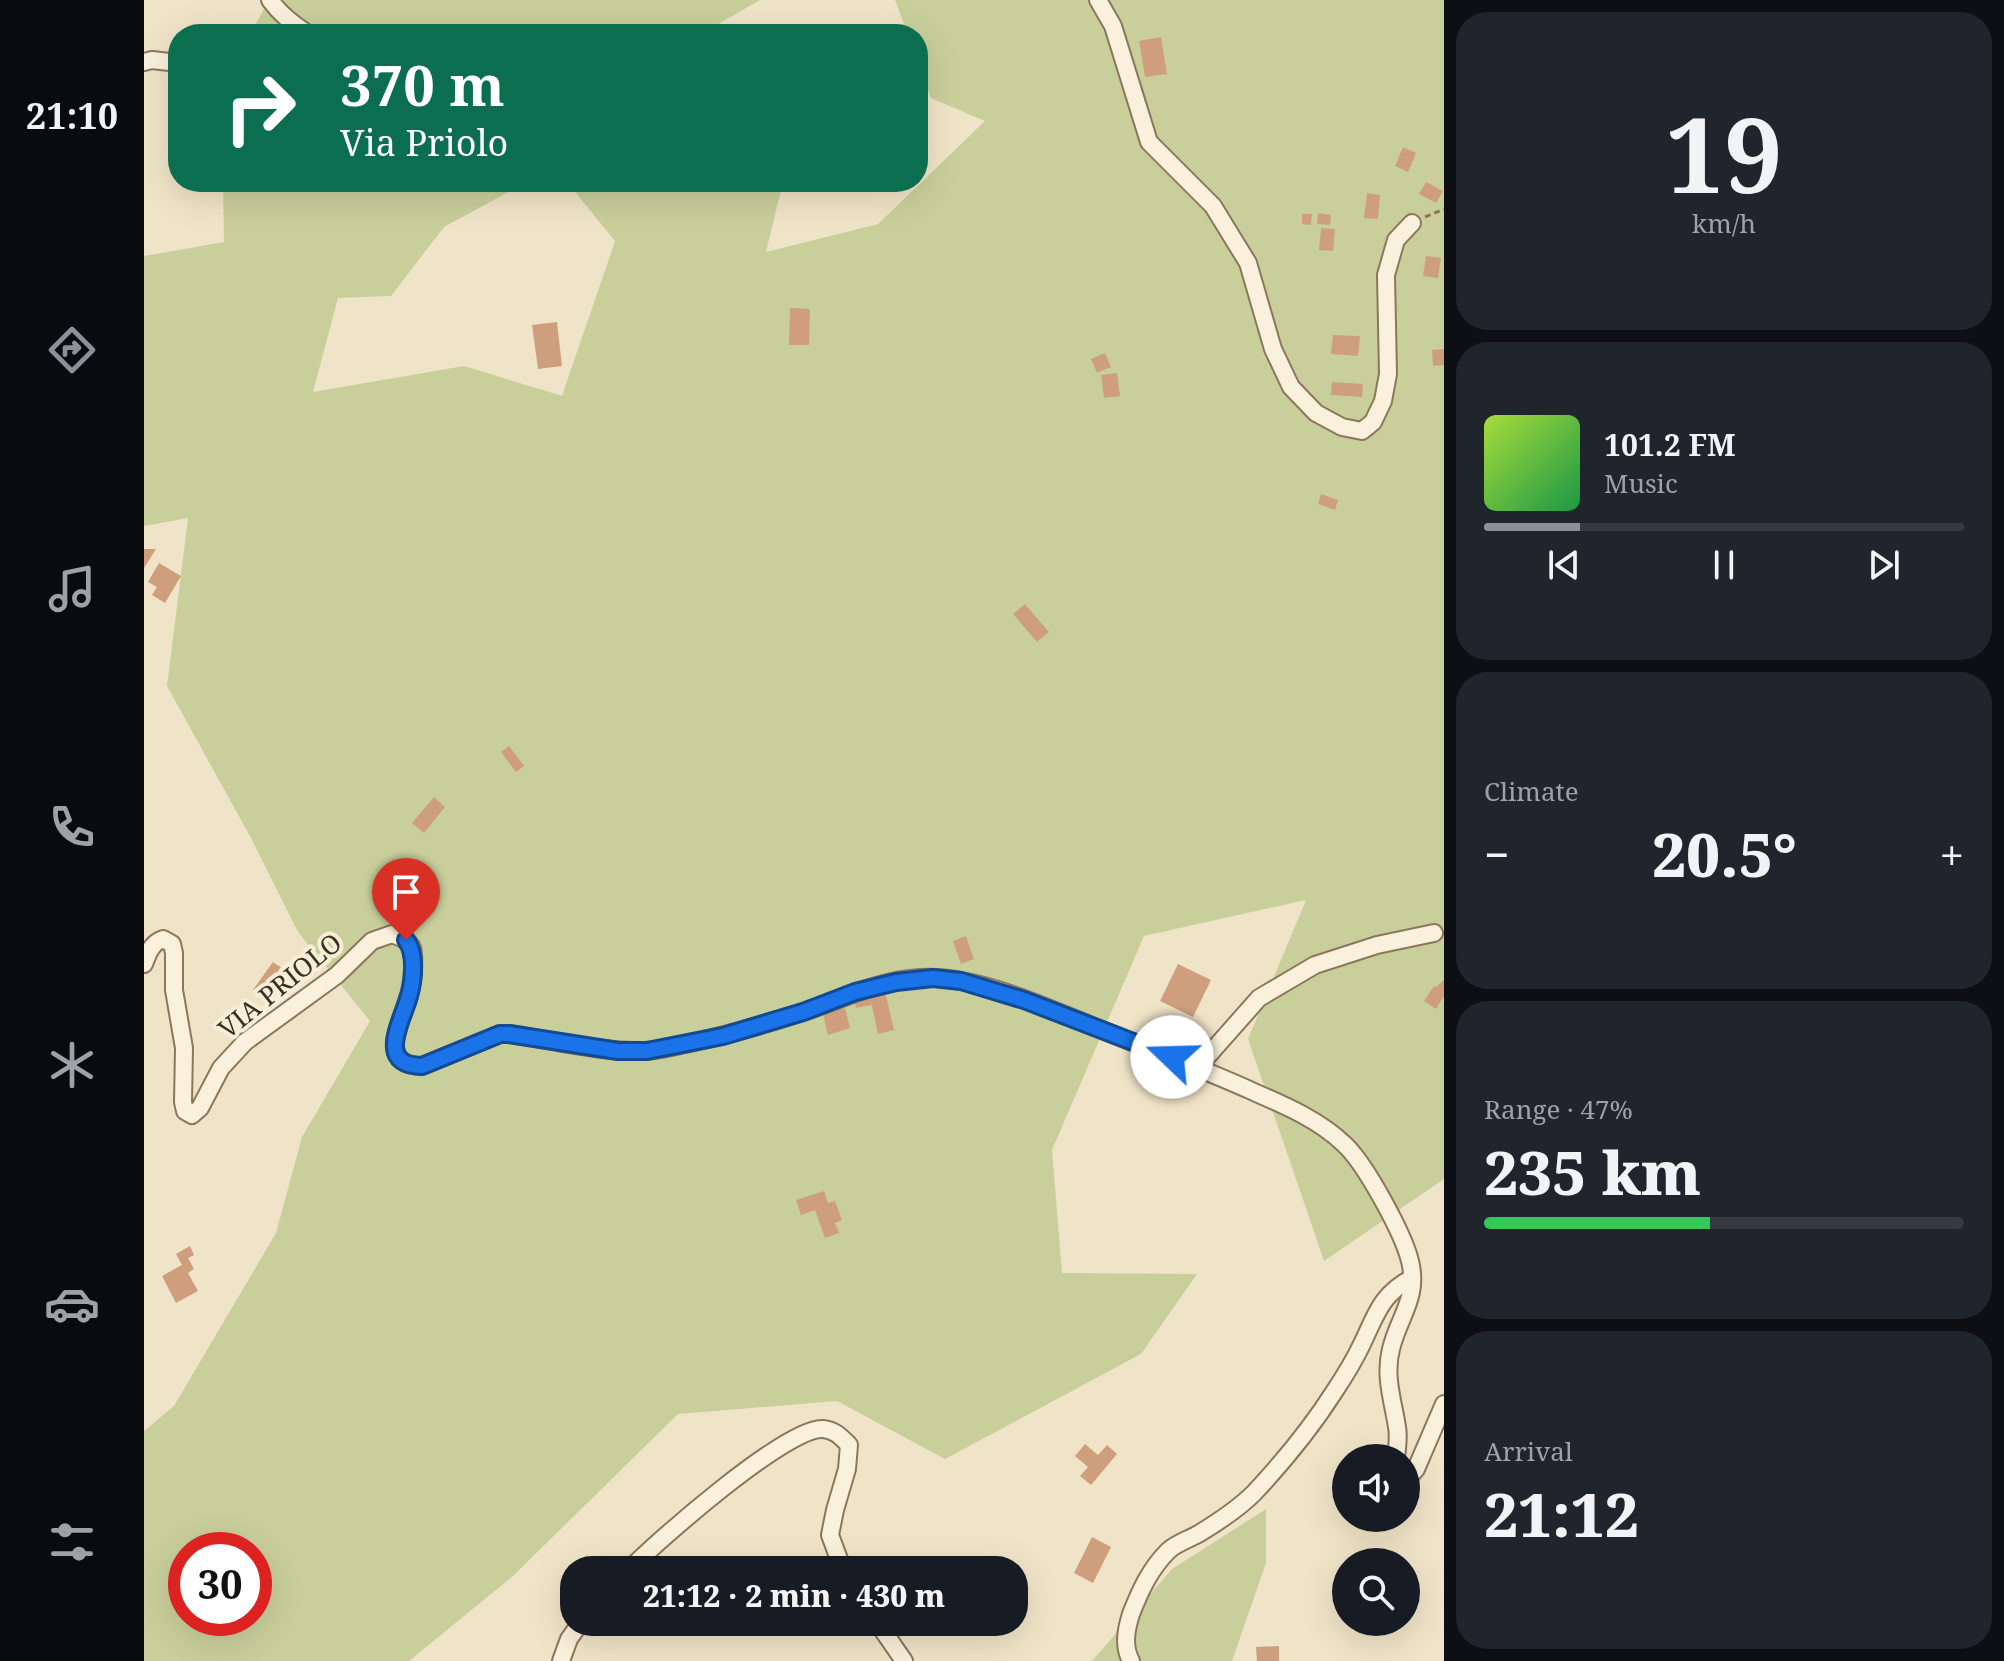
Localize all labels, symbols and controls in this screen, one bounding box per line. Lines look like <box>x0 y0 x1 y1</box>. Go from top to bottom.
text: 370 m <box>340 46 505 122</box>
icon: right <box>208 56 312 160</box>
text: 19 <box>1665 82 1783 223</box>
text: 21:10 <box>26 91 118 140</box>
text: Via Priolo <box>340 118 508 167</box>
text: km/h <box>1692 205 1756 241</box>
icon: directions <box>44 322 100 378</box>
text: 101.2 FM <box>1604 424 1736 465</box>
text: Music <box>1604 465 1678 501</box>
icon: previous <box>1542 543 1586 587</box>
icon: pause <box>1702 543 1746 587</box>
icon: next <box>1862 543 1906 587</box>
icon: music <box>44 561 100 617</box>
text: Climate <box>1484 773 1579 809</box>
icon: phone <box>44 799 100 855</box>
text: 20.5° <box>1652 813 1797 895</box>
text: − <box>1484 824 1509 884</box>
text: + <box>1939 824 1964 884</box>
pin <box>372 858 440 940</box>
icon: arrive <box>384 870 428 914</box>
street label: VIA PRIOLO <box>210 924 349 1046</box>
position arrow <box>1130 1015 1214 1099</box>
icon: climate <box>44 1037 100 1093</box>
text: Range · 47% <box>1484 1091 1633 1127</box>
text: 235 km <box>1484 1131 1701 1213</box>
icon: car <box>44 1276 100 1332</box>
text: Arrival <box>1484 1433 1573 1469</box>
map controls <box>1332 1444 1420 1636</box>
button: sound <box>1332 1444 1420 1532</box>
text: 21:12 <box>1484 1473 1639 1555</box>
icon: filters <box>44 1514 100 1570</box>
speed limit sign: 30 <box>168 1532 272 1636</box>
button: search <box>1332 1548 1420 1636</box>
text: 21:12 · 2 min · 430 m <box>643 1575 945 1616</box>

